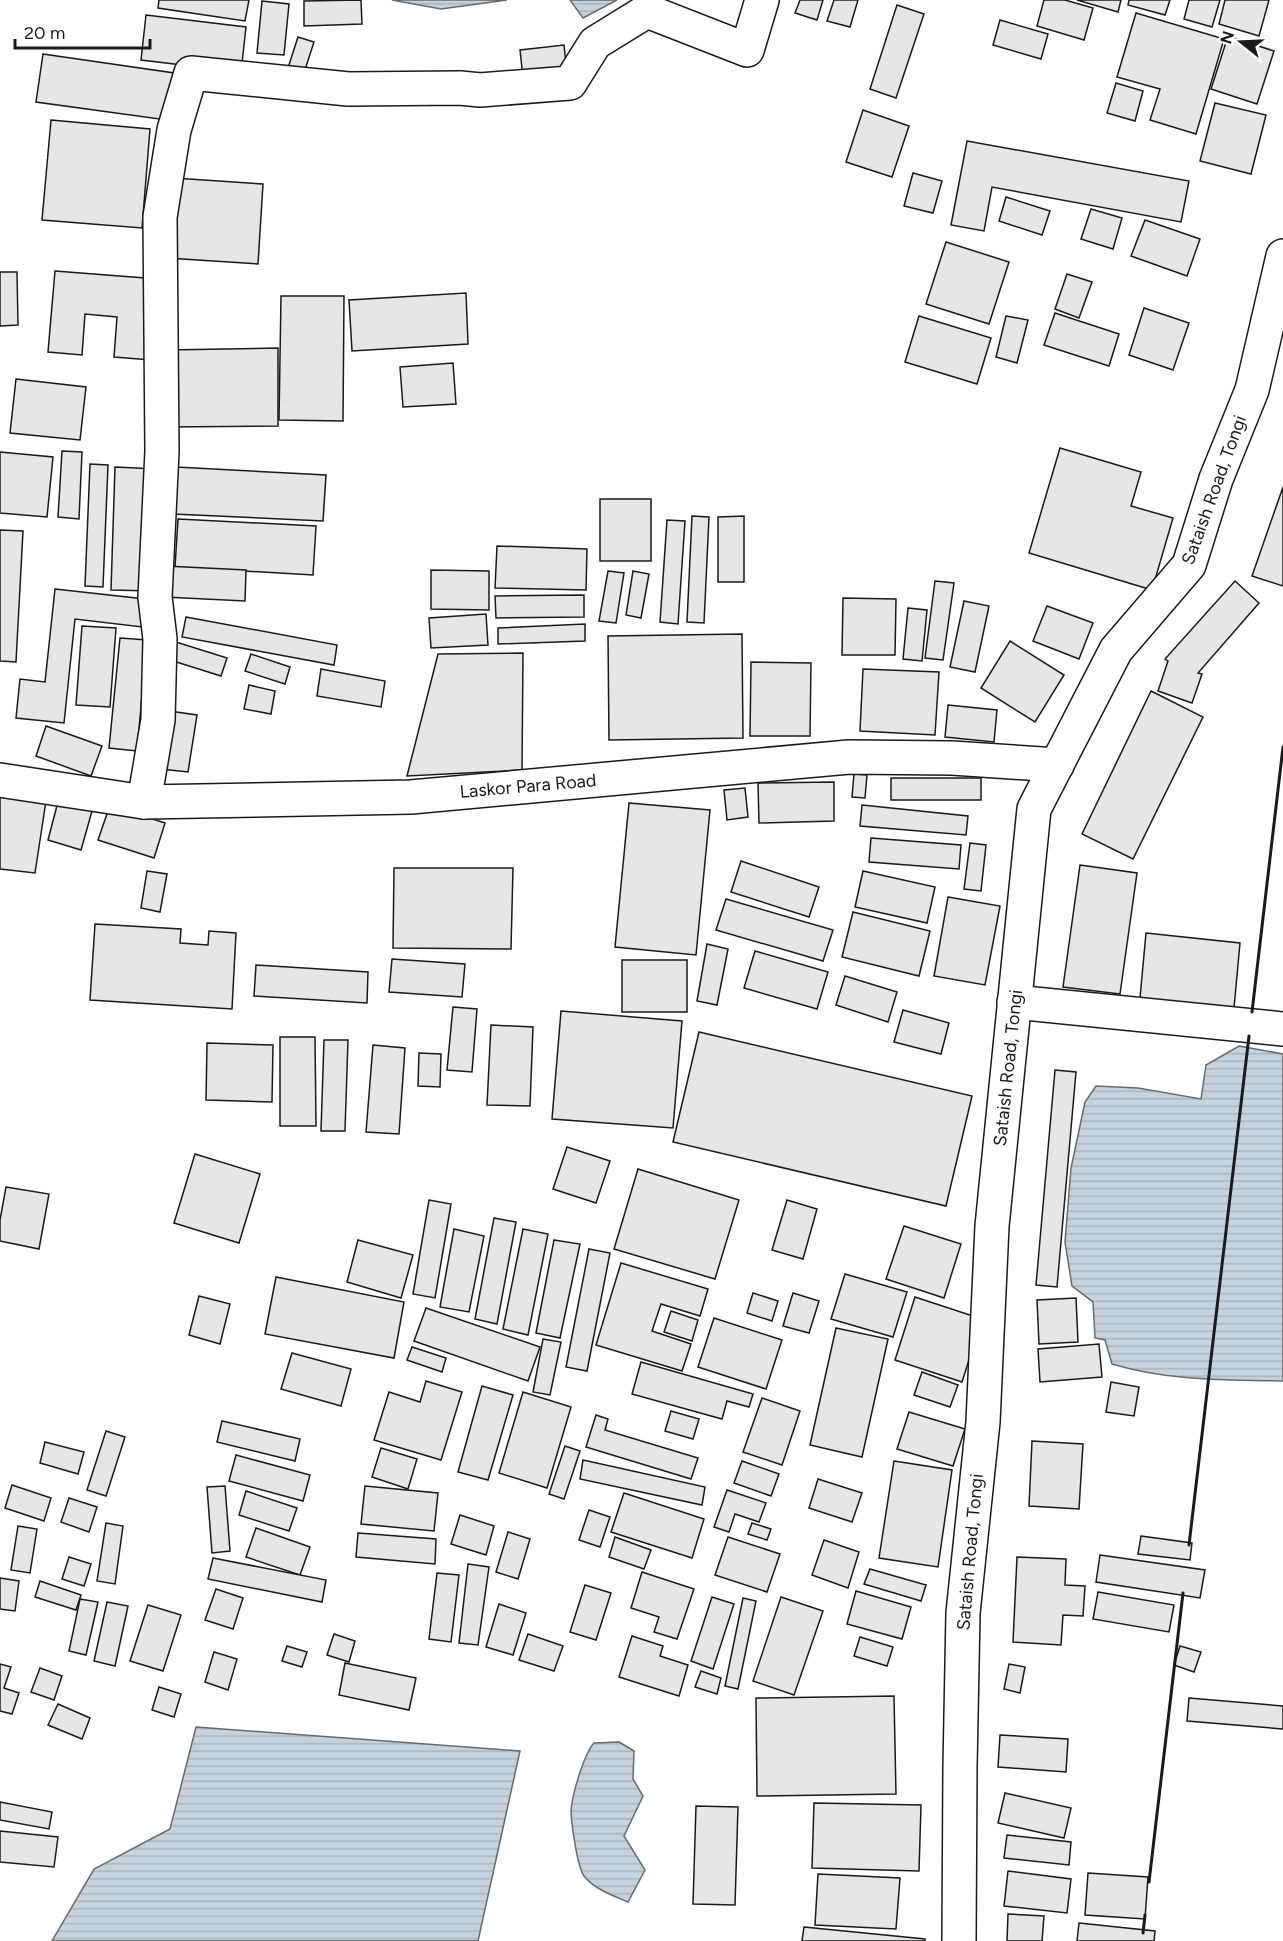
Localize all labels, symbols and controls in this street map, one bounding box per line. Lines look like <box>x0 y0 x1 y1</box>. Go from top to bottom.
scale bar <box>15 12 150 50</box>
north arrow <box>1211 12 1271 72</box>
text: 20 m <box>24 22 65 44</box>
text: N <box>1216 29 1238 46</box>
street label: Sataish Road, Tongi <box>1177 412 1251 568</box>
street label: Laskor Para Road <box>459 769 597 803</box>
street label: Sataish Road, Tongi <box>989 989 1027 1147</box>
street label: Sataish Road, Tongi <box>952 1473 988 1631</box>

